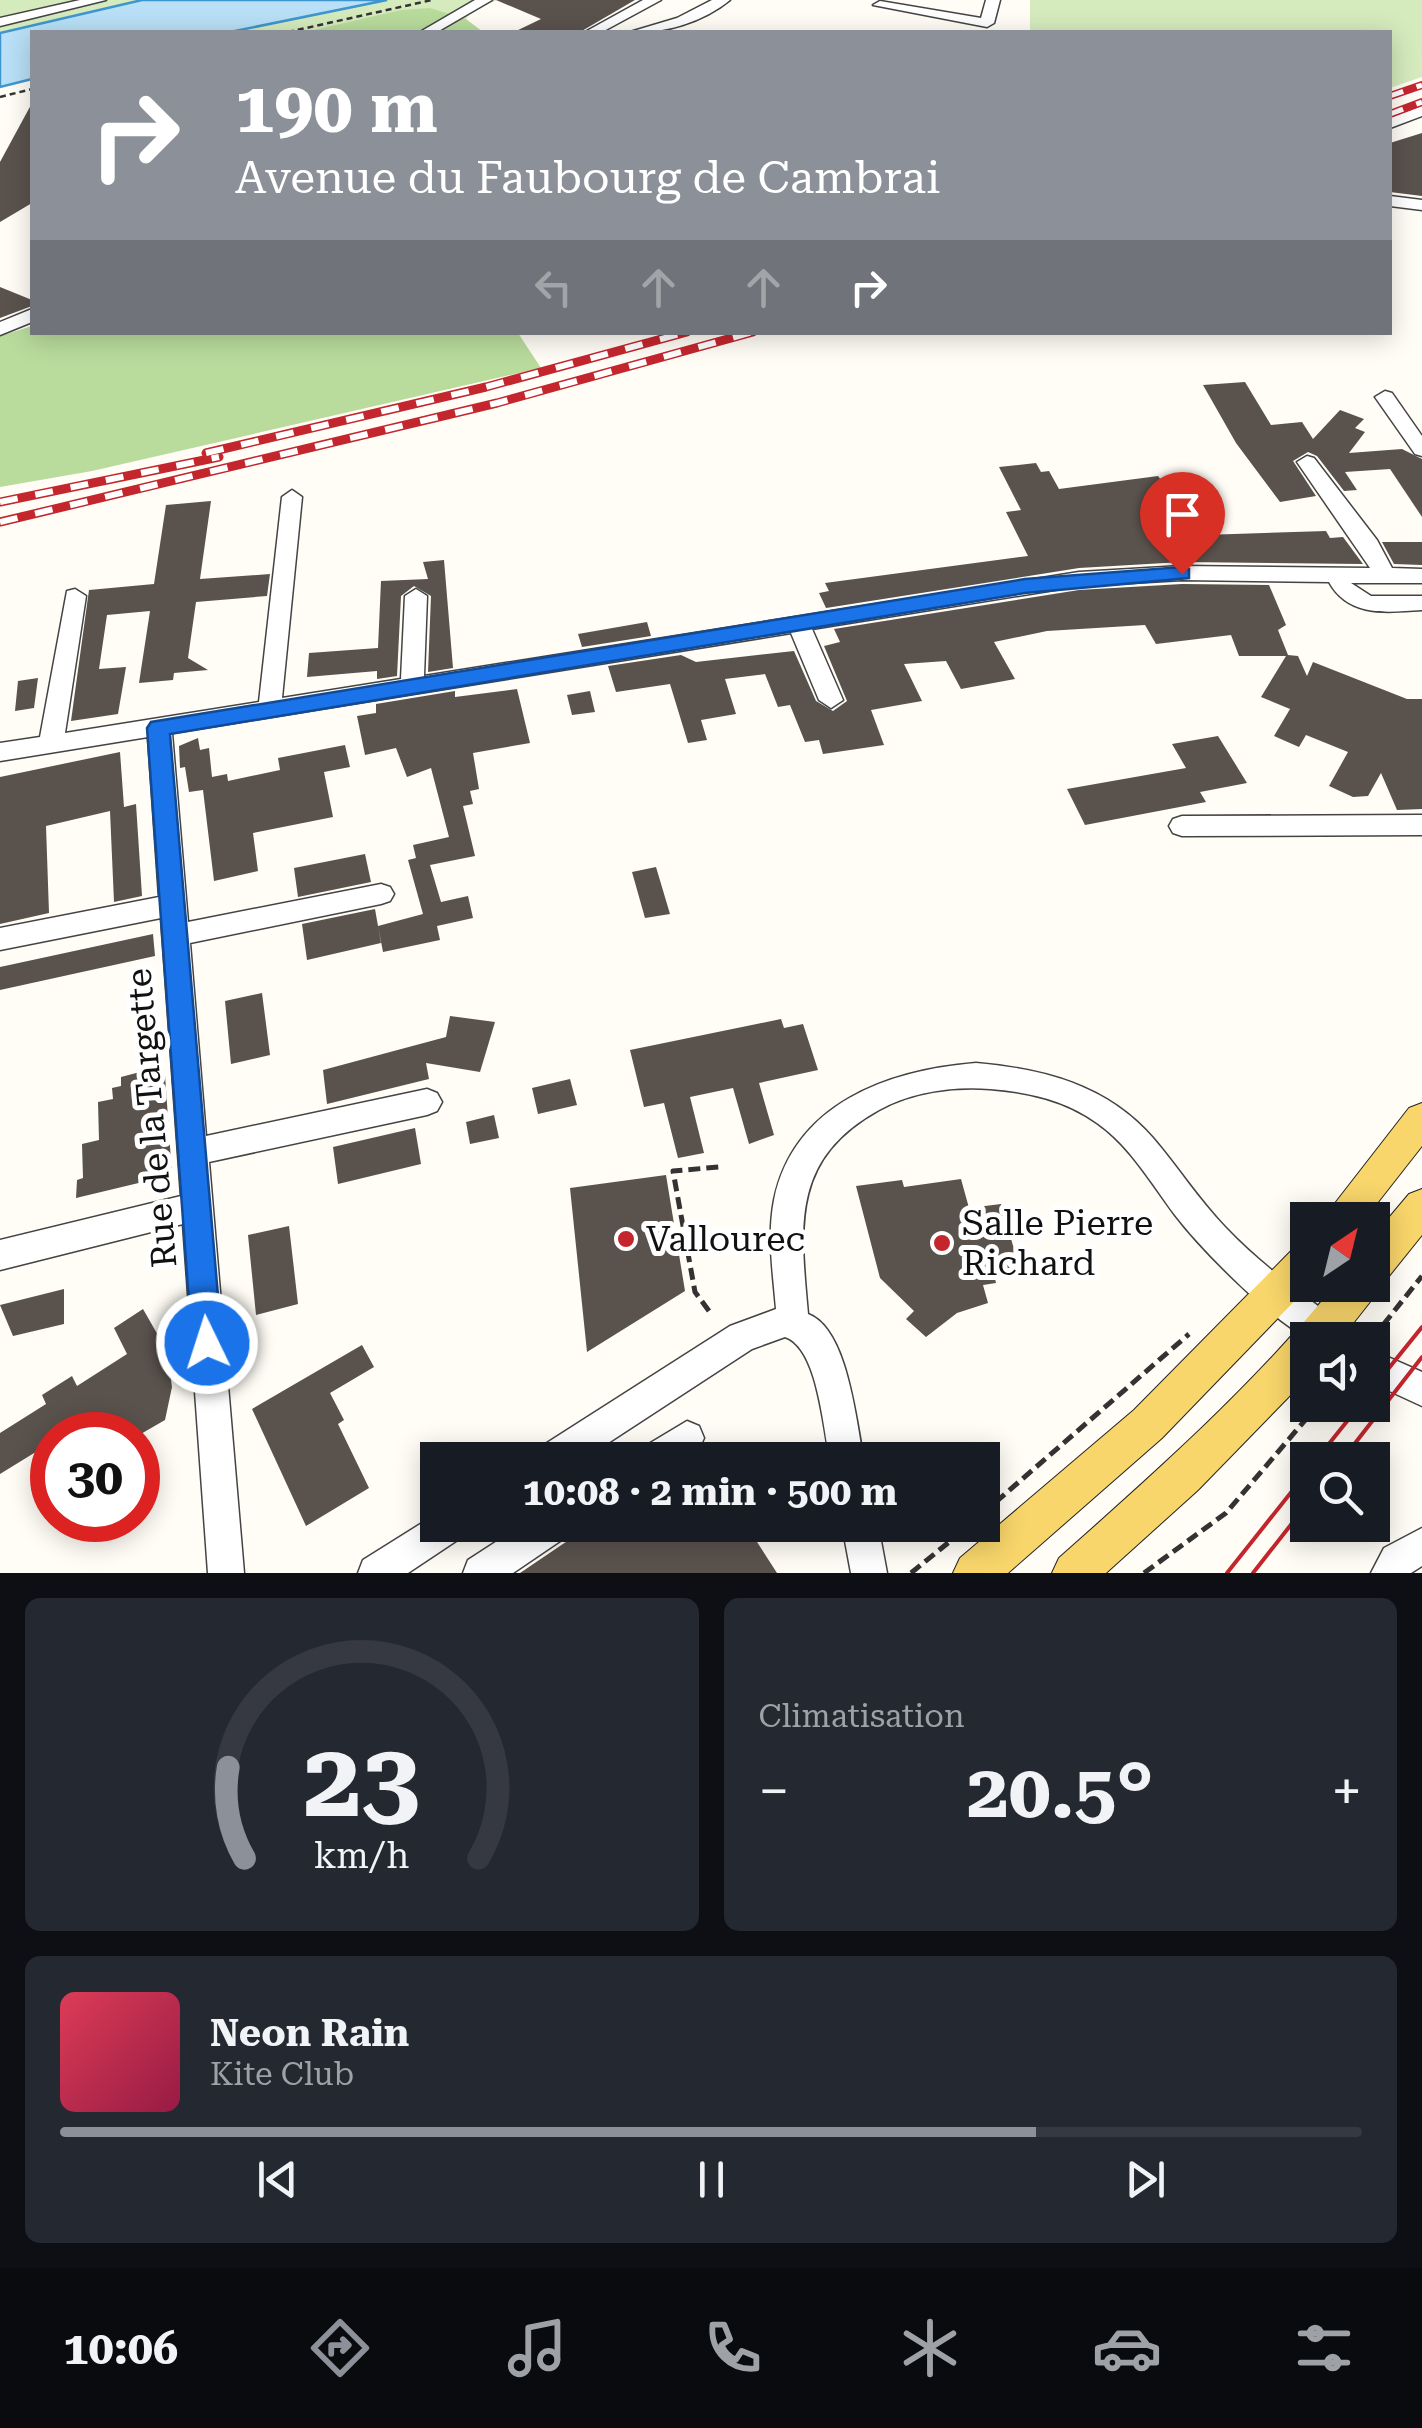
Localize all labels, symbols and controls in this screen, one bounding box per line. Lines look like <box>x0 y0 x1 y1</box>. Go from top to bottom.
text: 190 m <box>235 67 438 149</box>
icon: right <box>70 70 200 200</box>
text: Avenue du Faubourg de Cambrai <box>235 151 940 204</box>
icon: left <box>526 260 581 315</box>
icon: ahead <box>631 260 686 315</box>
icon: ahead <box>736 260 791 315</box>
icon: right <box>841 260 896 315</box>
pin <box>1140 472 1225 575</box>
icon: arrive <box>1155 487 1210 542</box>
street label: Rue de la Targette <box>118 967 186 1269</box>
north arrow <box>1290 1202 1390 1302</box>
map controls <box>1290 1202 1390 1542</box>
place label: Salle Pierre Richard <box>962 1203 1153 1284</box>
place label: Vallourec <box>646 1219 805 1260</box>
marker: Vallourec <box>615 1228 637 1250</box>
marker: Salle Pierre Richard <box>931 1232 953 1254</box>
position arrow <box>155 1291 259 1395</box>
button: sound <box>1290 1322 1390 1422</box>
speed limit sign: 30 <box>30 1412 160 1542</box>
button: search <box>1290 1442 1390 1542</box>
text: 10:08 · 2 min · 500 m <box>523 1470 897 1514</box>
text: Climatisation <box>759 1697 965 1735</box>
text: 23 <box>304 1720 420 1841</box>
text: 20.5° <box>967 1747 1154 1835</box>
text: − <box>759 1759 789 1823</box>
text: + <box>1331 1759 1362 1823</box>
text: km/h <box>314 1835 410 1877</box>
text: Neon Rain <box>210 2011 409 2055</box>
text: Kite Club <box>210 2055 354 2093</box>
icon: previous <box>250 2152 305 2207</box>
icon: pause <box>684 2152 739 2207</box>
icon: next <box>1118 2152 1173 2207</box>
icon: directions <box>305 2313 375 2383</box>
icon: music <box>502 2313 572 2383</box>
icon: phone <box>698 2313 768 2383</box>
icon: climate <box>895 2313 965 2383</box>
icon: car <box>1092 2313 1162 2383</box>
icon: filters <box>1289 2313 1359 2383</box>
text: 10:06 <box>63 2322 178 2375</box>

